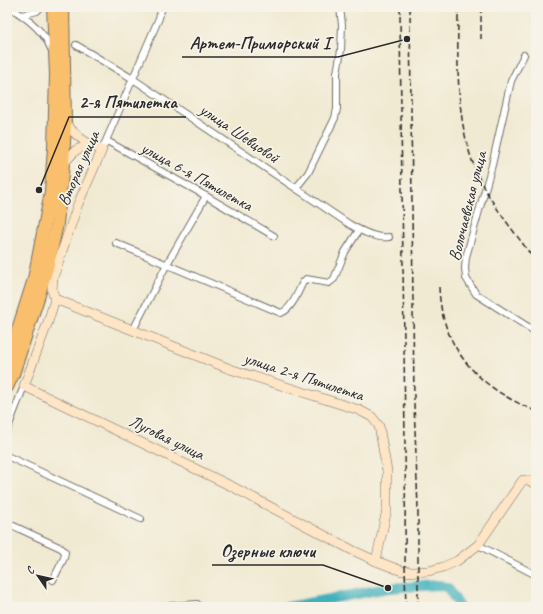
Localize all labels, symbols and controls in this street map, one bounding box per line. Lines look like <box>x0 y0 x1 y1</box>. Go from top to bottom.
callout: Артем-Приморский I <box>182 27 338 57</box>
text: Артем-Приморский I <box>190 32 335 54</box>
callout: 2-я Пятилетка <box>69 87 186 117</box>
text: 2-я Пятилетка <box>79 91 178 113</box>
street label: улица Шевцовой <box>195 98 284 168</box>
street label: Вторая улица <box>53 126 105 209</box>
street label: улица 6-я Пятилетка <box>136 137 257 216</box>
street label: Волочаевская улица <box>444 147 492 263</box>
street label: улица 2-я Пятилетка <box>241 347 367 406</box>
street label: Луговая улица <box>126 410 209 465</box>
callout: Озерные ключи <box>212 535 323 565</box>
text: Озерные ключи <box>221 540 317 563</box>
north arrow <box>18 556 58 596</box>
text: С <box>22 563 38 577</box>

